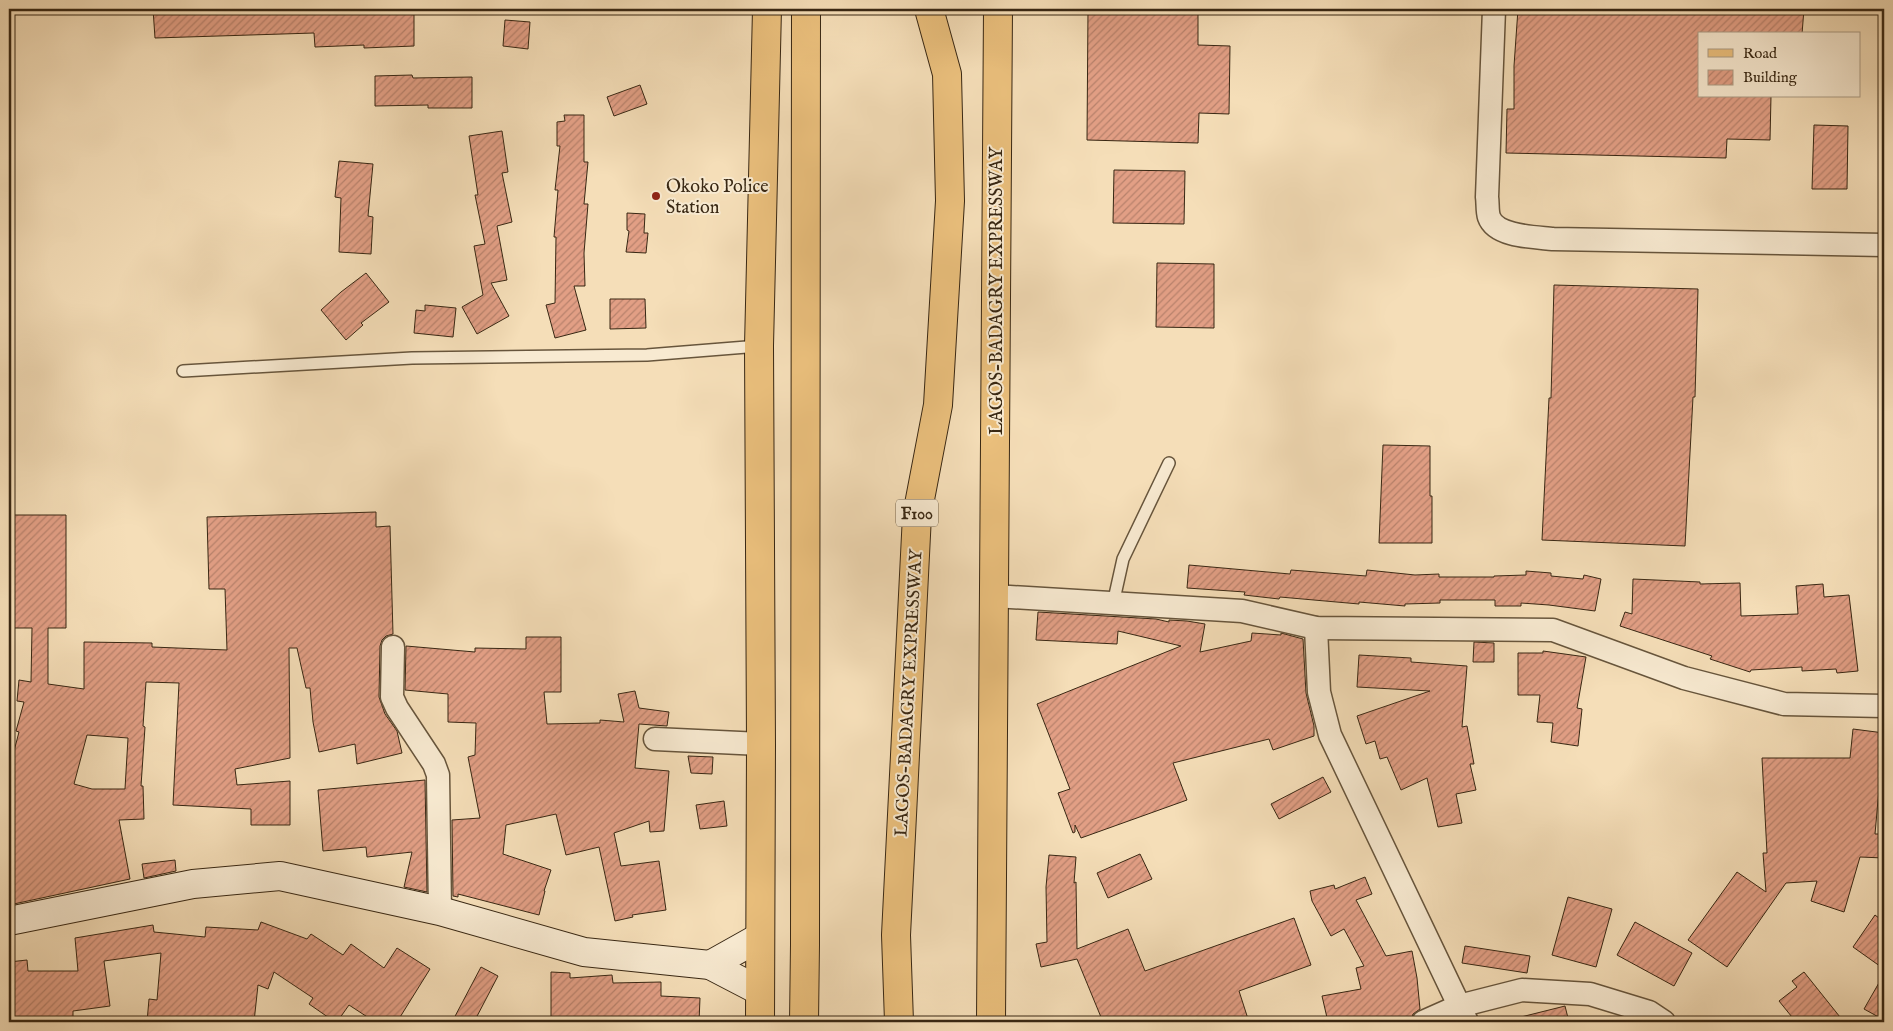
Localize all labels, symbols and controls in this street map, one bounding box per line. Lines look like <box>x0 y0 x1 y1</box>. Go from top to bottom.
legend <box>1698 32 1860 98</box>
text: Road <box>1743 44 1778 63</box>
text: Building <box>1743 68 1798 87</box>
street label: LAGOS-BADAGRY EXPRESSWAY <box>986 146 1009 435</box>
place label: Okoko Police Station <box>666 176 768 220</box>
marker: Okoko Police Station <box>650 190 662 202</box>
road number: F100 <box>896 499 938 526</box>
street label: LAGOS-BADAGRY EXPRESSWAY <box>890 548 929 837</box>

